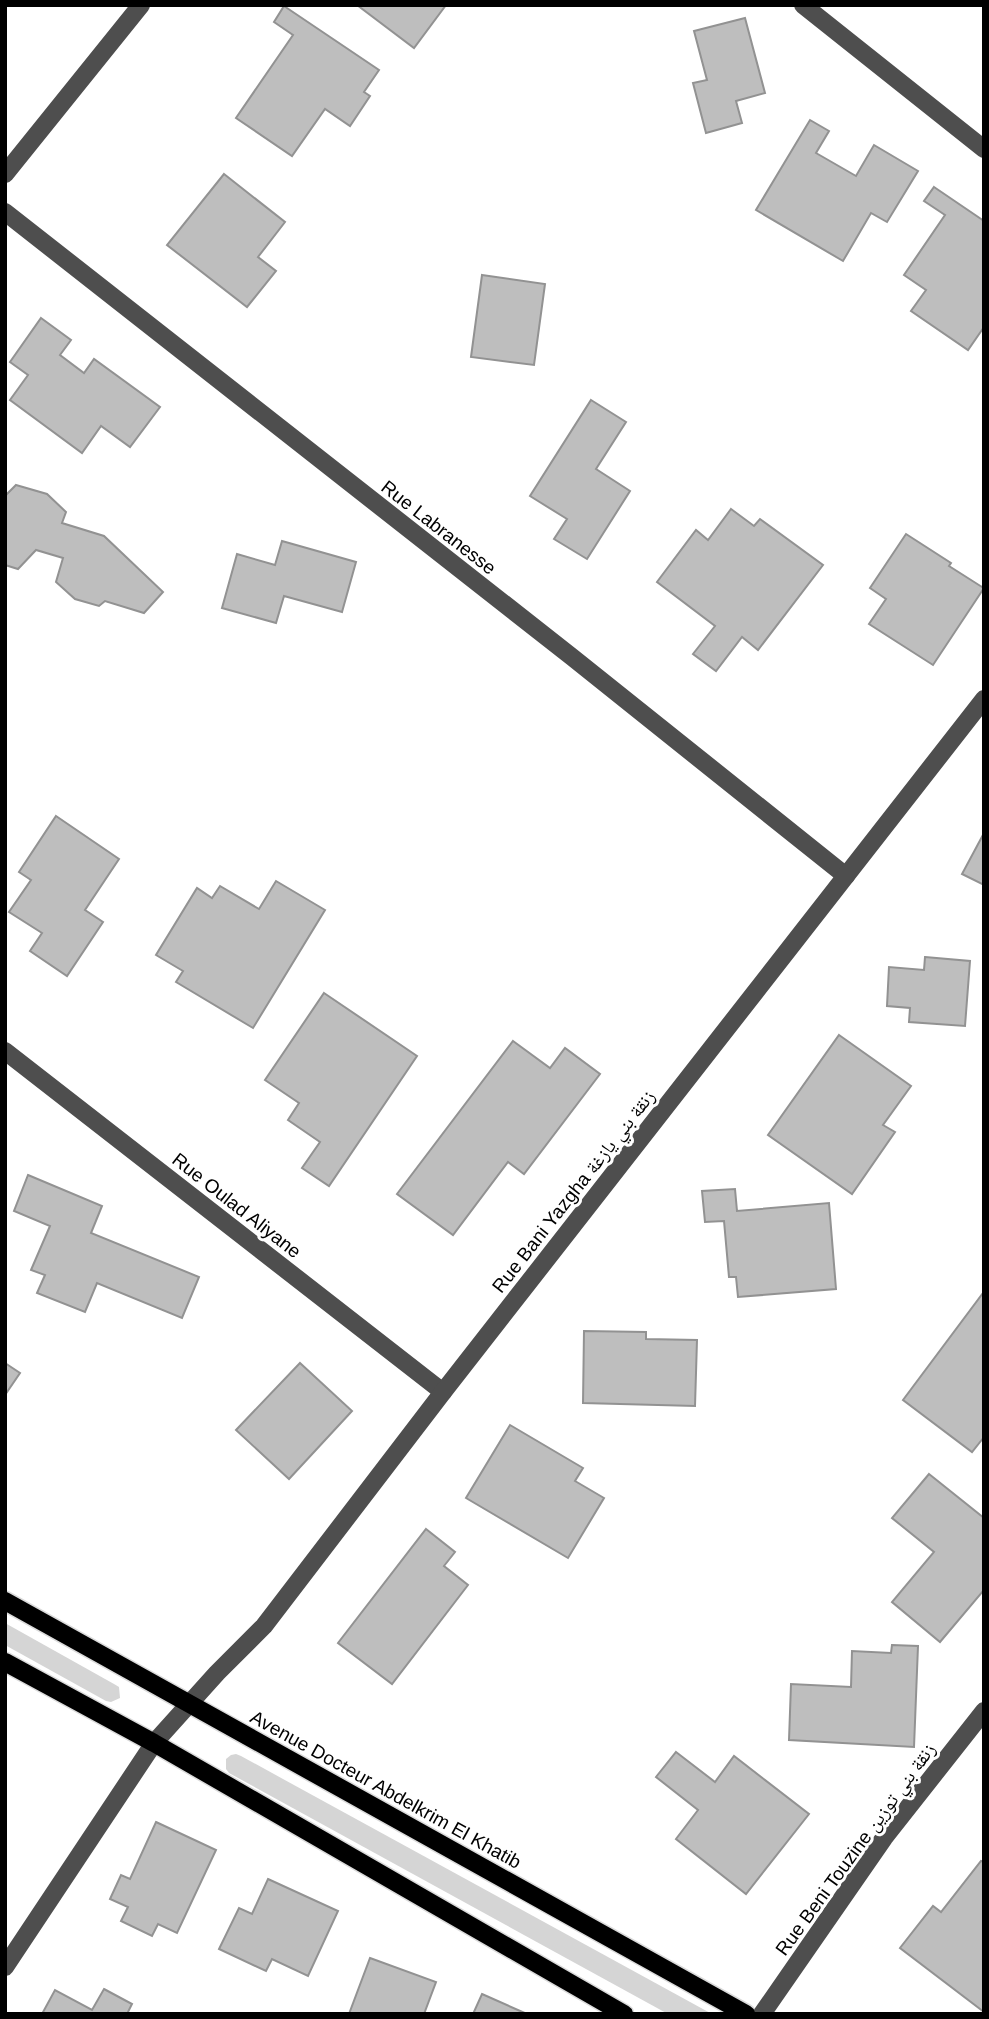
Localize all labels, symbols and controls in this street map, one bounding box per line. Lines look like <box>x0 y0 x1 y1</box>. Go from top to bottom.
street label: Rue Labranesse <box>377 476 500 579</box>
street label: Rue Bani Yazgha زنقة بني يازغة <box>488 1086 663 1300</box>
street label: Rue Oulad Aliyane <box>168 1149 305 1262</box>
street label: Avenue Docteur Abdelkrim El Khatib <box>247 1706 525 1873</box>
street label: Rue Beni Touzine زنقة بني توزين <box>771 1739 943 1962</box>

